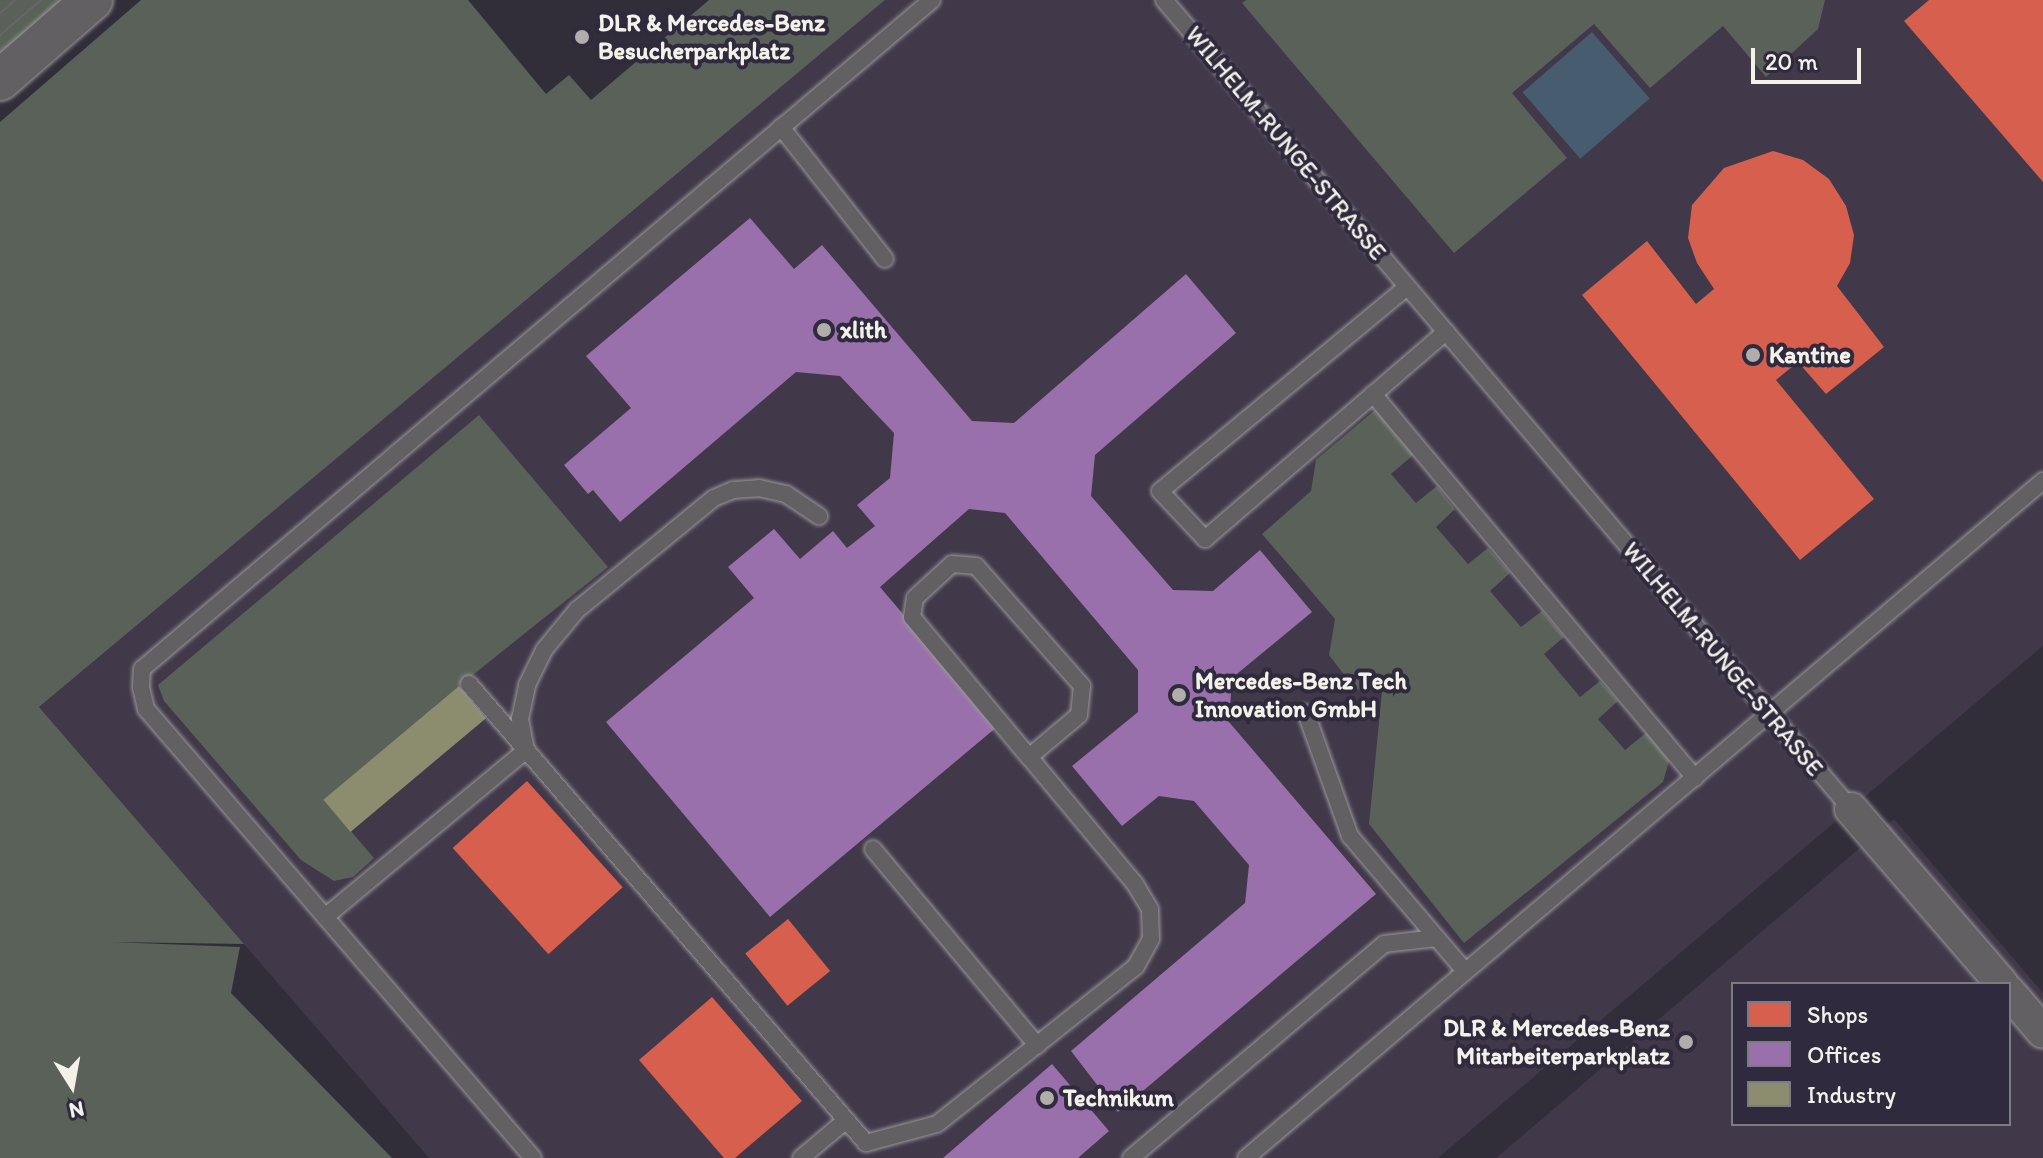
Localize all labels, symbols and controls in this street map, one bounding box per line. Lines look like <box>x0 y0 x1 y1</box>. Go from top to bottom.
place label: DLR & Mercedes-Benz Besucherparkplatz <box>598 9 825 65</box>
street label: WILHELM-RUNGE-STRASSE <box>1180 20 1392 266</box>
marker: DLR & Mercedes-Benz Besucherparkplatz <box>573 28 591 46</box>
scale bar <box>1755 32 1865 82</box>
text: 20 m <box>1765 47 1818 76</box>
place label: xlith <box>840 316 887 344</box>
marker: xlith <box>815 321 833 339</box>
place label: Kantine <box>1769 341 1851 369</box>
marker: Kantine <box>1744 346 1762 364</box>
street label: WILHELM-RUNGE-STRASSE <box>1617 536 1829 782</box>
place label: Mercedes-Benz Tech Innovation GmbH <box>1195 667 1404 723</box>
marker: Mercedes-Benz Tech Innovation GmbH <box>1170 686 1188 704</box>
legend <box>1731 982 2011 1126</box>
text: Shops <box>1807 1000 1868 1029</box>
place label: DLR & Mercedes-Benz Mitarbeiterparkplatz <box>1443 1014 1670 1070</box>
marker: DLR & Mercedes-Benz Mitarbeiterparkplatz <box>1677 1033 1695 1051</box>
text: Offices <box>1807 1040 1881 1069</box>
north arrow <box>32 1046 112 1126</box>
text: Industry <box>1807 1080 1896 1109</box>
place label: Technikum <box>1063 1084 1174 1112</box>
marker: Technikum <box>1038 1089 1056 1107</box>
text: N <box>67 1095 87 1125</box>

